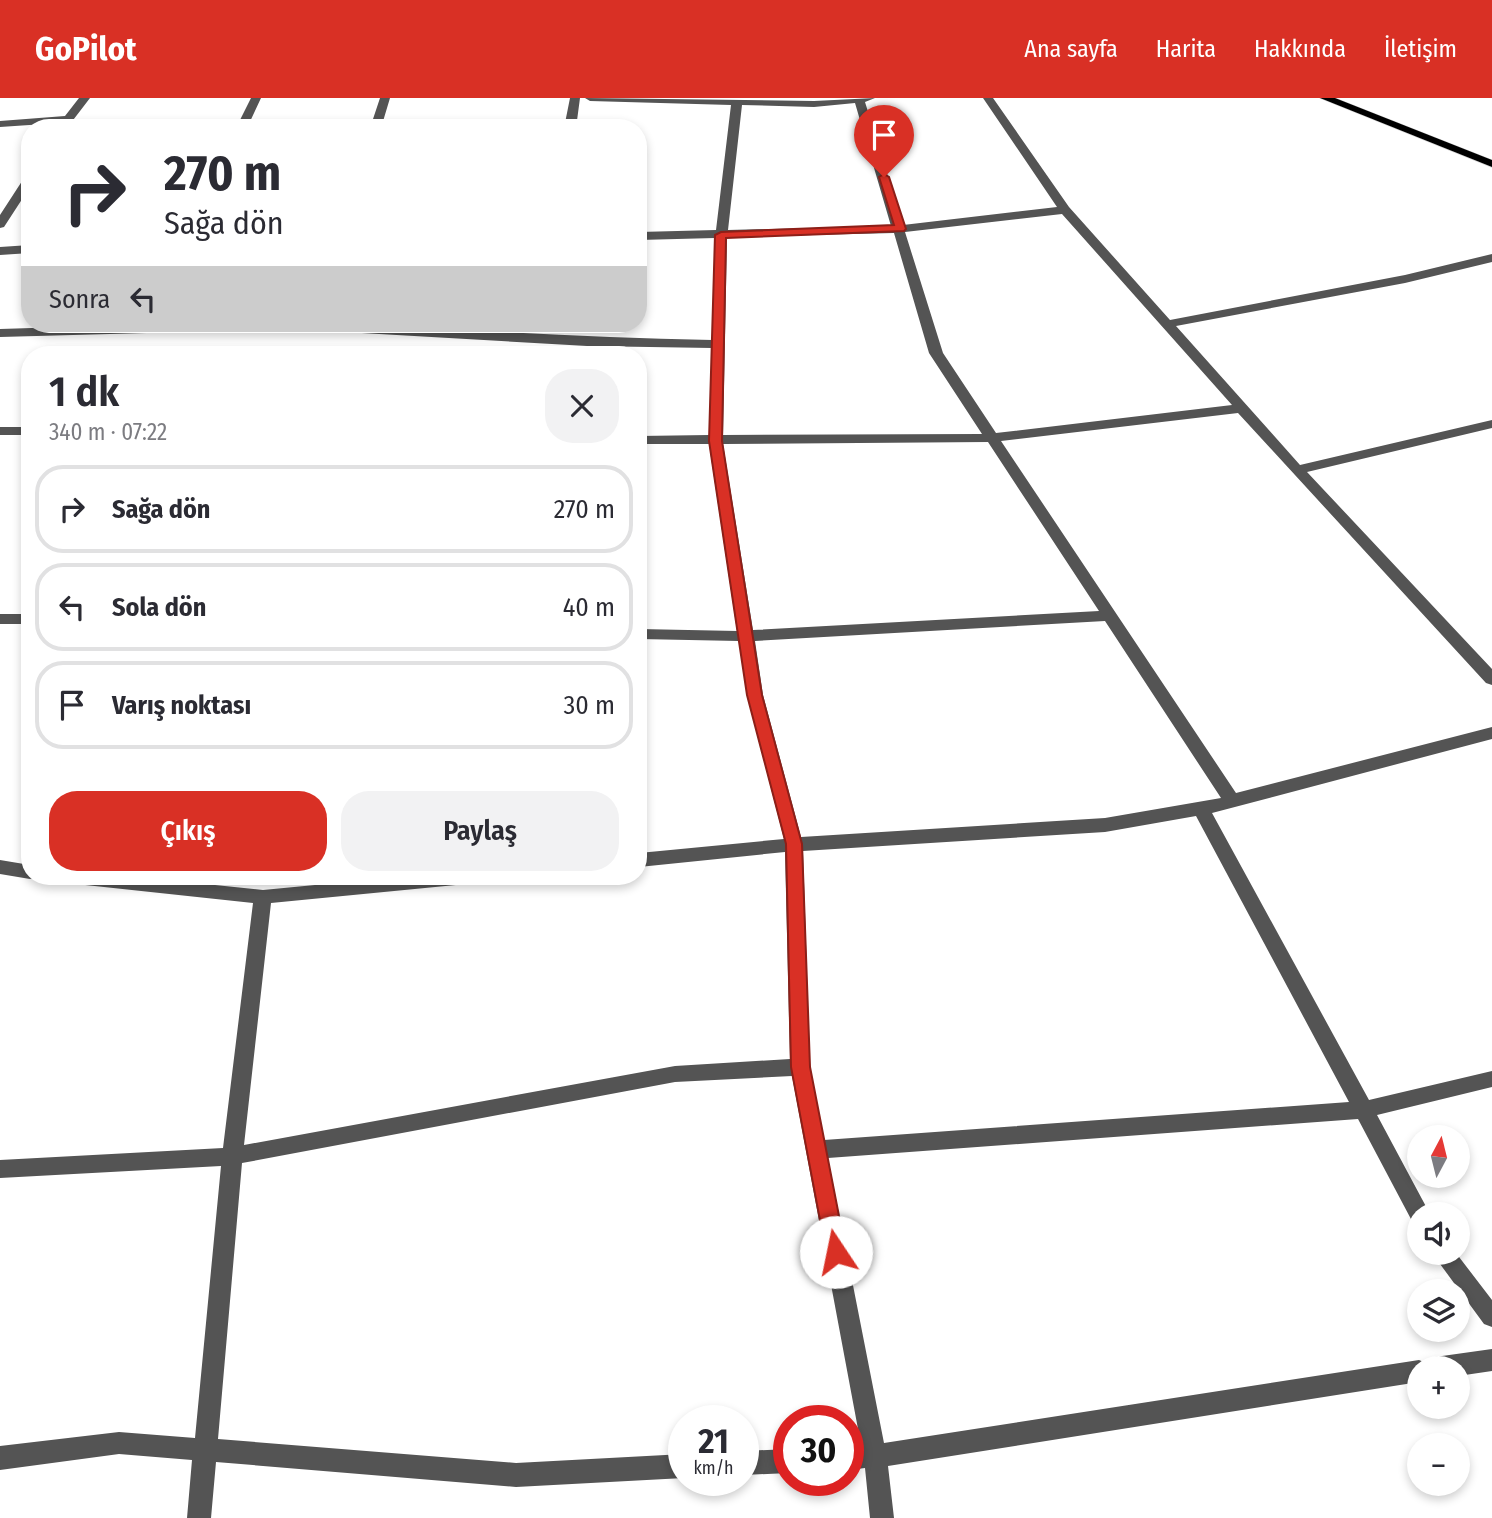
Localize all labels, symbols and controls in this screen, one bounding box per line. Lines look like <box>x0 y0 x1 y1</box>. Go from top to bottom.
text: GoPilot <box>35 29 137 69</box>
text: Ana sayfa <box>1024 35 1118 63</box>
text: Harita <box>1156 35 1216 63</box>
text: Hakkında <box>1254 35 1346 63</box>
text: İletişim <box>1384 35 1457 63</box>
pin <box>854 105 914 177</box>
icon: arrive <box>865 116 903 154</box>
text: 270 m <box>164 144 281 203</box>
icon: right <box>49 147 140 238</box>
text: Sağa dön <box>164 204 284 242</box>
icon: left <box>124 280 162 318</box>
text: Sonra <box>49 284 110 315</box>
text: 1 dk <box>49 367 119 417</box>
button: close <box>545 369 619 443</box>
text: 340 m · 07:22 <box>49 418 167 446</box>
icon: right <box>53 490 91 528</box>
text: Sağa dön <box>112 494 211 525</box>
text: 270 m <box>554 494 615 525</box>
icon: left <box>53 588 91 626</box>
text: Sola dön <box>112 592 206 623</box>
text: 40 m <box>563 592 615 623</box>
icon: arrive <box>53 686 91 724</box>
text: Varış noktası <box>112 690 251 721</box>
text: 30 m <box>564 690 615 721</box>
button: Çıkış <box>49 791 327 871</box>
button: Paylaş <box>341 791 619 871</box>
north arrow <box>1407 1125 1470 1188</box>
map controls <box>1407 1125 1470 1496</box>
button: sound <box>1407 1202 1470 1265</box>
position arrow <box>799 1215 873 1289</box>
button: layers <box>1407 1279 1470 1342</box>
button: + <box>1407 1356 1470 1419</box>
speed limit sign: 30 <box>773 1405 864 1496</box>
text: 21 <box>698 1420 729 1462</box>
button: − <box>1407 1433 1470 1496</box>
text: km/h <box>693 1457 734 1479</box>

